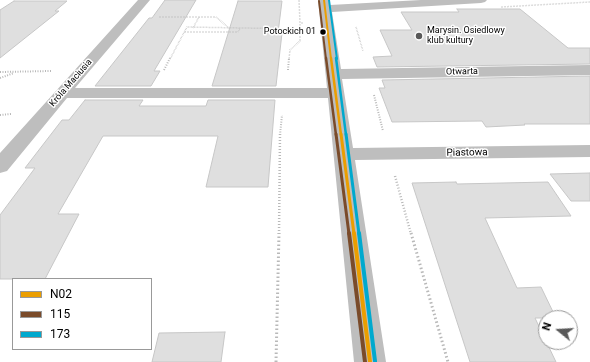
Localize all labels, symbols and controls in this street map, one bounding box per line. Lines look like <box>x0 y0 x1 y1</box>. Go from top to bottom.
place label: Marysin. Osiedlowy klub kultury <box>427 26 505 47</box>
place label: Potockich 01 <box>264 27 316 37</box>
marker: Potockich 01 <box>318 27 328 37</box>
marker: Marysin. Osiedlowy klub kultury <box>414 31 424 41</box>
street label: Króla Maciusia <box>47 57 95 109</box>
street label: Otwarta <box>446 66 478 78</box>
street label: Piastowa <box>446 147 488 159</box>
legend <box>12 278 152 350</box>
text: N02 <box>50 287 72 301</box>
text: 115 <box>50 307 70 321</box>
north arrow <box>538 310 578 350</box>
text: N <box>540 321 554 332</box>
text: 173 <box>50 327 70 341</box>

